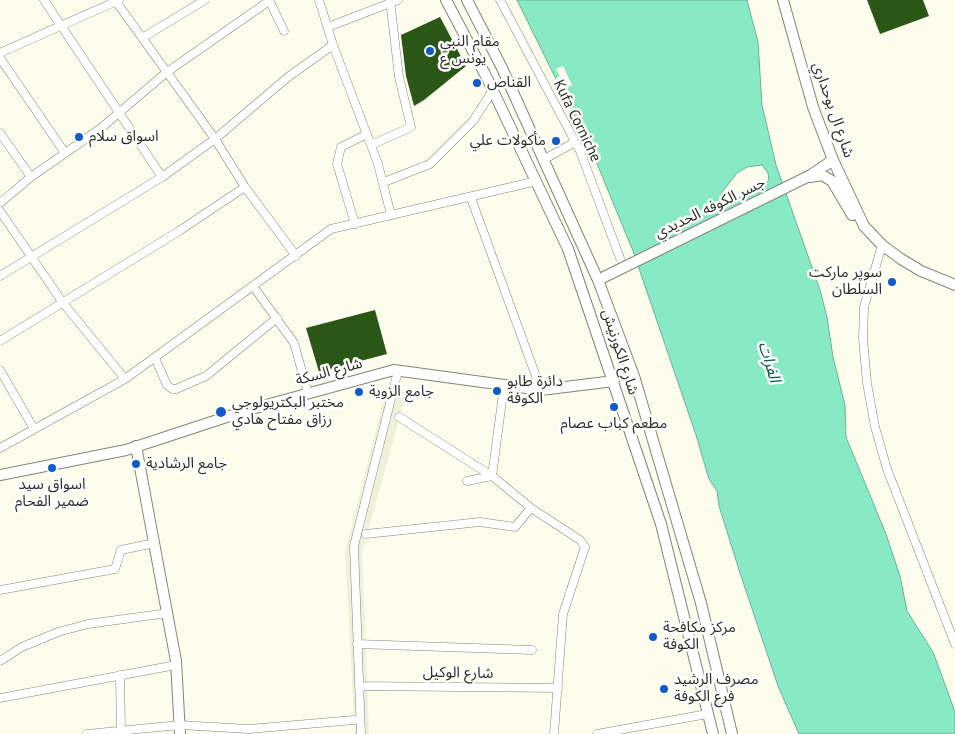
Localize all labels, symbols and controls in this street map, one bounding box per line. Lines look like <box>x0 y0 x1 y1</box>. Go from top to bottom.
place label: مقام النبي يونس ع <box>440 33 500 68</box>
marker: مقام النبي يونس ع <box>424 45 436 57</box>
street label: شارع ال بوحداري <box>808 60 858 160</box>
place label: القناص <box>487 74 531 92</box>
marker: القناص <box>471 77 483 89</box>
street label: Kufa Corniche <box>549 77 605 165</box>
place label: اسواق سلام <box>89 128 159 146</box>
marker: اسواق سلام <box>73 131 85 143</box>
place label: مأكولات علي <box>470 132 546 150</box>
marker: مأكولات علي <box>550 135 562 147</box>
street label: جسر الکوفه الحديدي <box>652 173 768 243</box>
place label: سوپر ماركت السلطان <box>809 264 882 299</box>
marker: سوپر ماركت السلطان <box>886 276 898 288</box>
street label: شارع الكورنيش <box>598 307 642 397</box>
water label: الفرات <box>754 339 784 385</box>
street label: شارع السكة <box>294 354 364 390</box>
place label: دائرة طابو الكوفة <box>507 373 563 408</box>
place label: جامع الزوية <box>369 383 434 401</box>
marker: دائرة طابو الكوفة <box>491 385 503 397</box>
marker: جامع الزوية <box>353 386 365 398</box>
place label: مختبر البكتريولوجي رزاق مفتاح هادي <box>232 394 344 429</box>
marker: مطعم كباب عصام <box>608 401 620 413</box>
marker: مختبر البكتريولوجي رزاق مفتاح هادي <box>214 405 228 419</box>
place label: مطعم كباب عصام <box>561 415 667 433</box>
place label: جامع الرشادية <box>146 455 227 473</box>
marker: جامع الرشادية <box>130 458 142 470</box>
marker: اسواق سيد ضمير الفحام <box>46 462 58 474</box>
place label: اسواق سيد ضمير الفحام <box>15 476 89 511</box>
place label: مركز مكافحة الكوفة <box>663 619 736 654</box>
marker: مركز مكافحة الكوفة <box>647 631 659 643</box>
street label: شارع الوكيل <box>423 663 493 683</box>
place label: مصرف الرشيد فرع الكوفة <box>674 671 759 706</box>
marker: مصرف الرشيد فرع الكوفة <box>658 683 670 695</box>

